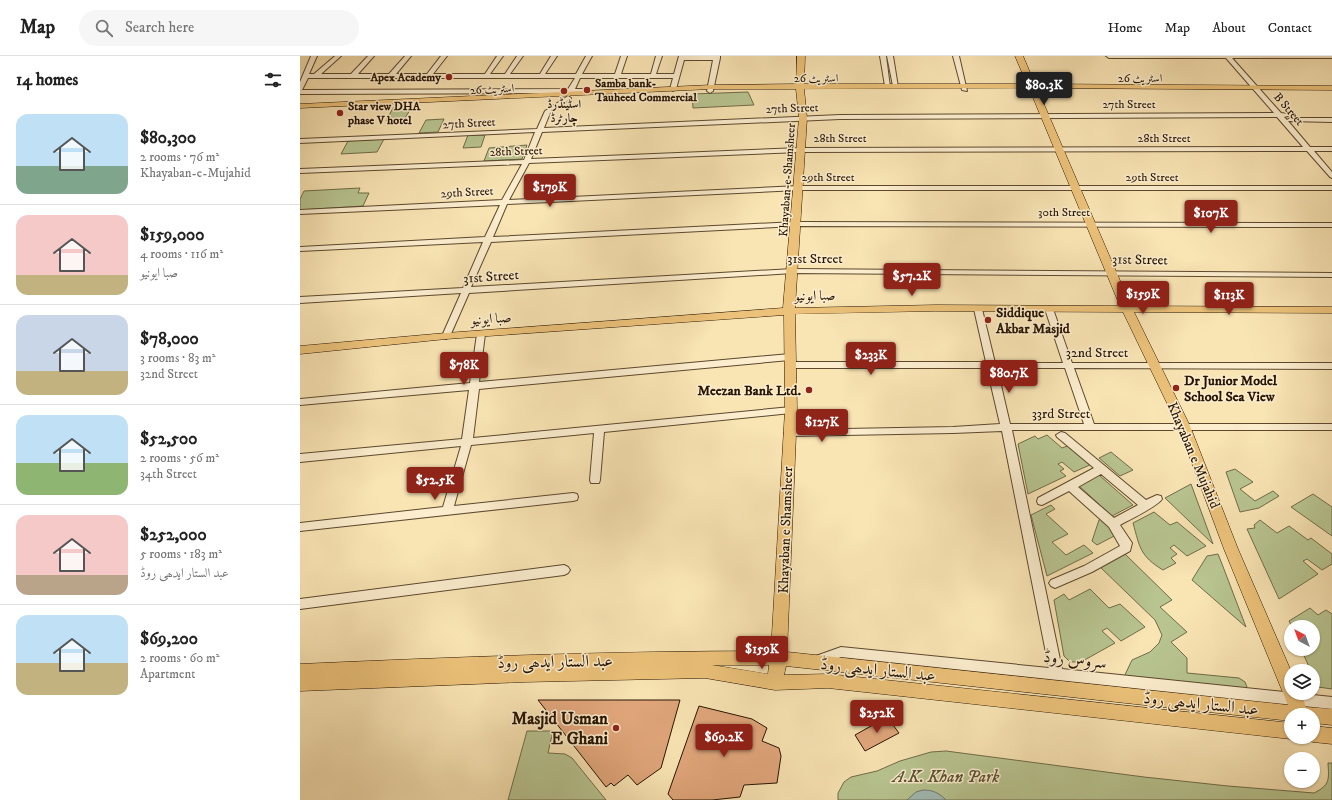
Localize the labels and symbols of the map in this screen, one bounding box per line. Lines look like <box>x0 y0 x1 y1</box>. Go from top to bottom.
place label: Apex Academy <box>369 70 441 85</box>
street label: اسٹریٹ 26 <box>794 71 839 86</box>
street label: اسٹریٹ 26 <box>1118 71 1163 86</box>
marker: Apex Academy <box>444 72 454 82</box>
pin: $80.3K <box>1011 72 1077 106</box>
place label: Samba bank- Tauheed Commercial <box>594 76 697 105</box>
street label: اسٹریٹ 26 <box>469 81 515 98</box>
marker: Samba bank- Tauheed Commercial <box>582 85 592 95</box>
marker: اسٹینڈرڈ چارٹرڈ <box>559 86 569 96</box>
street label: B Street <box>1270 90 1307 129</box>
place label: اسٹینڈرڈ چارٹرڈ <box>547 97 581 127</box>
street label: 27th Street <box>1102 97 1156 112</box>
place label: Star view DHA phase V hotel <box>347 99 421 128</box>
street label: 27th Street <box>765 100 819 117</box>
marker: Star view DHA phase V hotel <box>335 108 345 118</box>
street label: 27th Street <box>442 115 496 132</box>
street label: Khayaban-e-Shamsheer <box>776 122 799 237</box>
street label: 28th Street <box>814 131 867 146</box>
street label: 28th Street <box>1138 131 1191 146</box>
street label: 28th Street <box>489 143 543 160</box>
street label: 29th Street <box>802 170 855 185</box>
street label: 29th Street <box>1126 170 1179 185</box>
pin: $179K <box>522 174 578 208</box>
street label: 29th Street <box>440 184 494 201</box>
pin: $107K <box>1183 200 1239 234</box>
street label: 30th Street <box>1038 205 1090 220</box>
street label: 31st Street <box>787 250 843 268</box>
street label: 31st Street <box>1112 251 1168 269</box>
pin: $57.2K <box>879 263 945 297</box>
street label: 31st Street <box>463 266 520 288</box>
pin: $159K <box>1115 281 1171 315</box>
pin: $113K <box>1201 282 1257 316</box>
street label: صبا ایونیو <box>792 287 836 305</box>
place label: Siddique Akbar Masjid <box>995 304 1071 338</box>
street label: صبا ایونیو <box>468 309 512 330</box>
marker: Siddique Akbar Masjid <box>983 315 993 325</box>
pin: $233K <box>843 342 899 376</box>
street label: 32nd Street <box>1066 344 1129 362</box>
pin: $78K <box>440 352 488 386</box>
pin: $80.7K <box>976 360 1042 394</box>
place label: Dr Junior Model School Sea View <box>1184 372 1278 406</box>
place label: Meezan Bank Ltd. <box>697 382 801 400</box>
marker: Dr Junior Model School Sea View <box>1171 383 1181 393</box>
marker: Meezan Bank Ltd. <box>804 385 814 395</box>
street label: Khayaban e Mujahid <box>1163 399 1224 511</box>
street label: 33rd Street <box>1032 405 1091 423</box>
pin: $127K <box>794 409 850 443</box>
street label: Khayaban e Shamsheer <box>775 465 797 594</box>
pin: $52.5K <box>402 467 468 501</box>
north arrow <box>1284 620 1320 656</box>
pin: $159K <box>734 636 790 670</box>
street label: سروس روڈ <box>1042 646 1108 674</box>
street label: عبد الستار ایدھی روڈ <box>497 650 613 674</box>
street label: عبد الستار ایدھی روڈ <box>819 653 937 687</box>
street label: عبد الستار ایدھی روڈ <box>1142 687 1260 721</box>
pin: $252K <box>849 700 905 734</box>
place label: Masjid Usman E Ghani <box>512 708 609 750</box>
marker: Masjid Usman E Ghani <box>611 723 621 733</box>
pin: $69.2K <box>691 724 757 758</box>
park label: A.K. Khan Park <box>891 766 1000 788</box>

